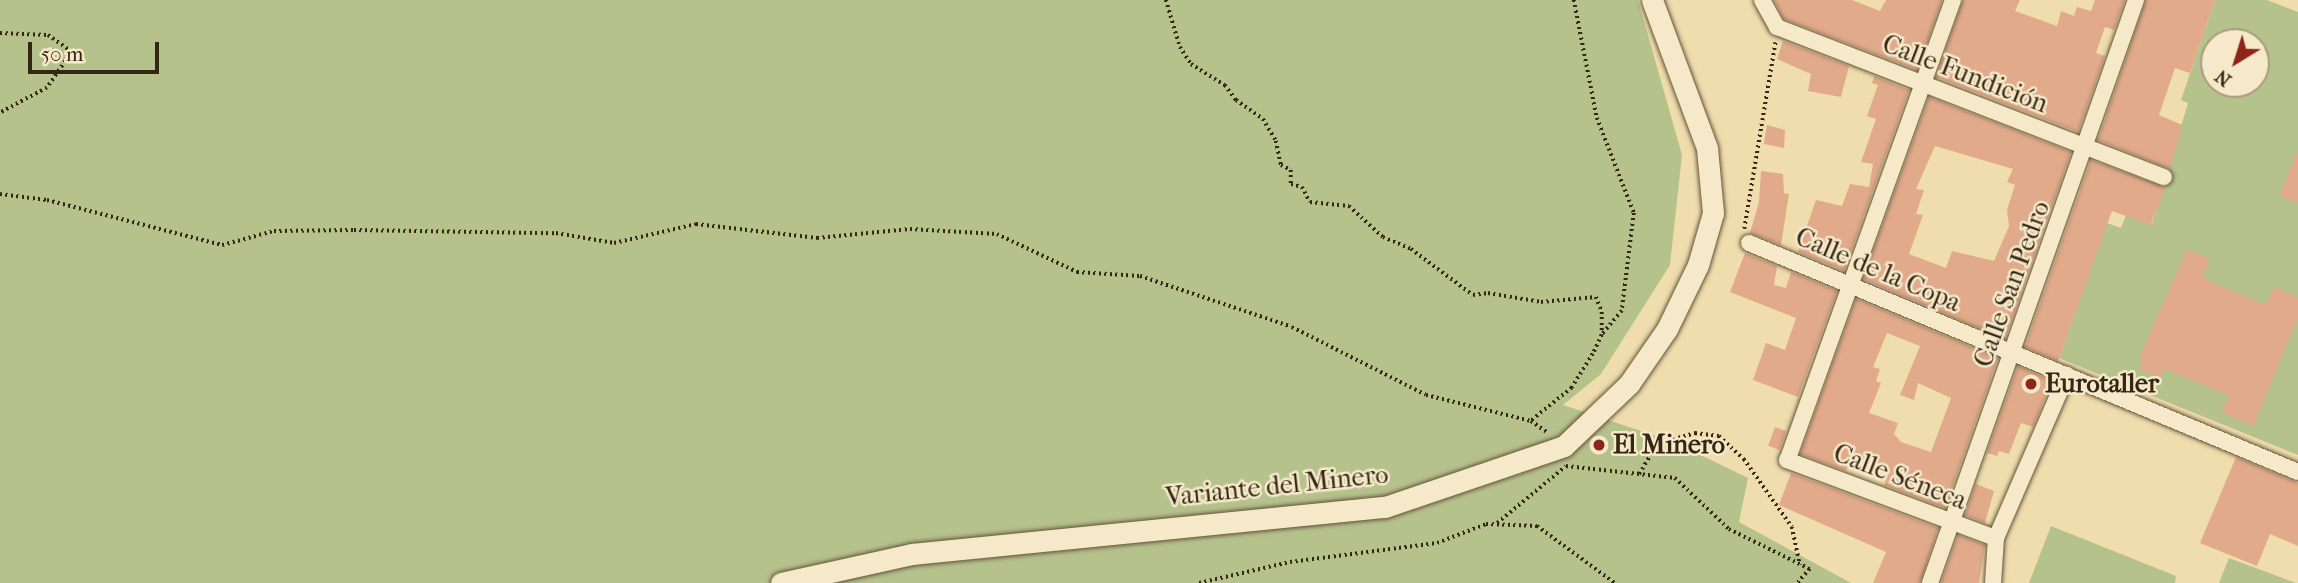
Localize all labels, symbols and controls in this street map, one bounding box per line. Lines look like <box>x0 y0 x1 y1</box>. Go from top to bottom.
scale bar <box>32 28 163 72</box>
street label: Calle Fundición <box>1878 28 2052 120</box>
north arrow <box>2200 28 2270 98</box>
text: 50 m <box>41 42 84 66</box>
text: N <box>2211 65 2236 91</box>
street label: Calle San Pedro <box>1968 197 2056 371</box>
street label: Calle de la Copa <box>1791 221 1965 319</box>
place label: Eurotaller <box>2045 368 2159 400</box>
marker: Eurotaller <box>2023 376 2039 392</box>
place label: El Minero <box>1613 429 1725 461</box>
marker: El Minero <box>1591 437 1607 453</box>
street label: Calle Séneca <box>1829 437 1971 517</box>
street label: Variante del Minero <box>1164 459 1390 513</box>

